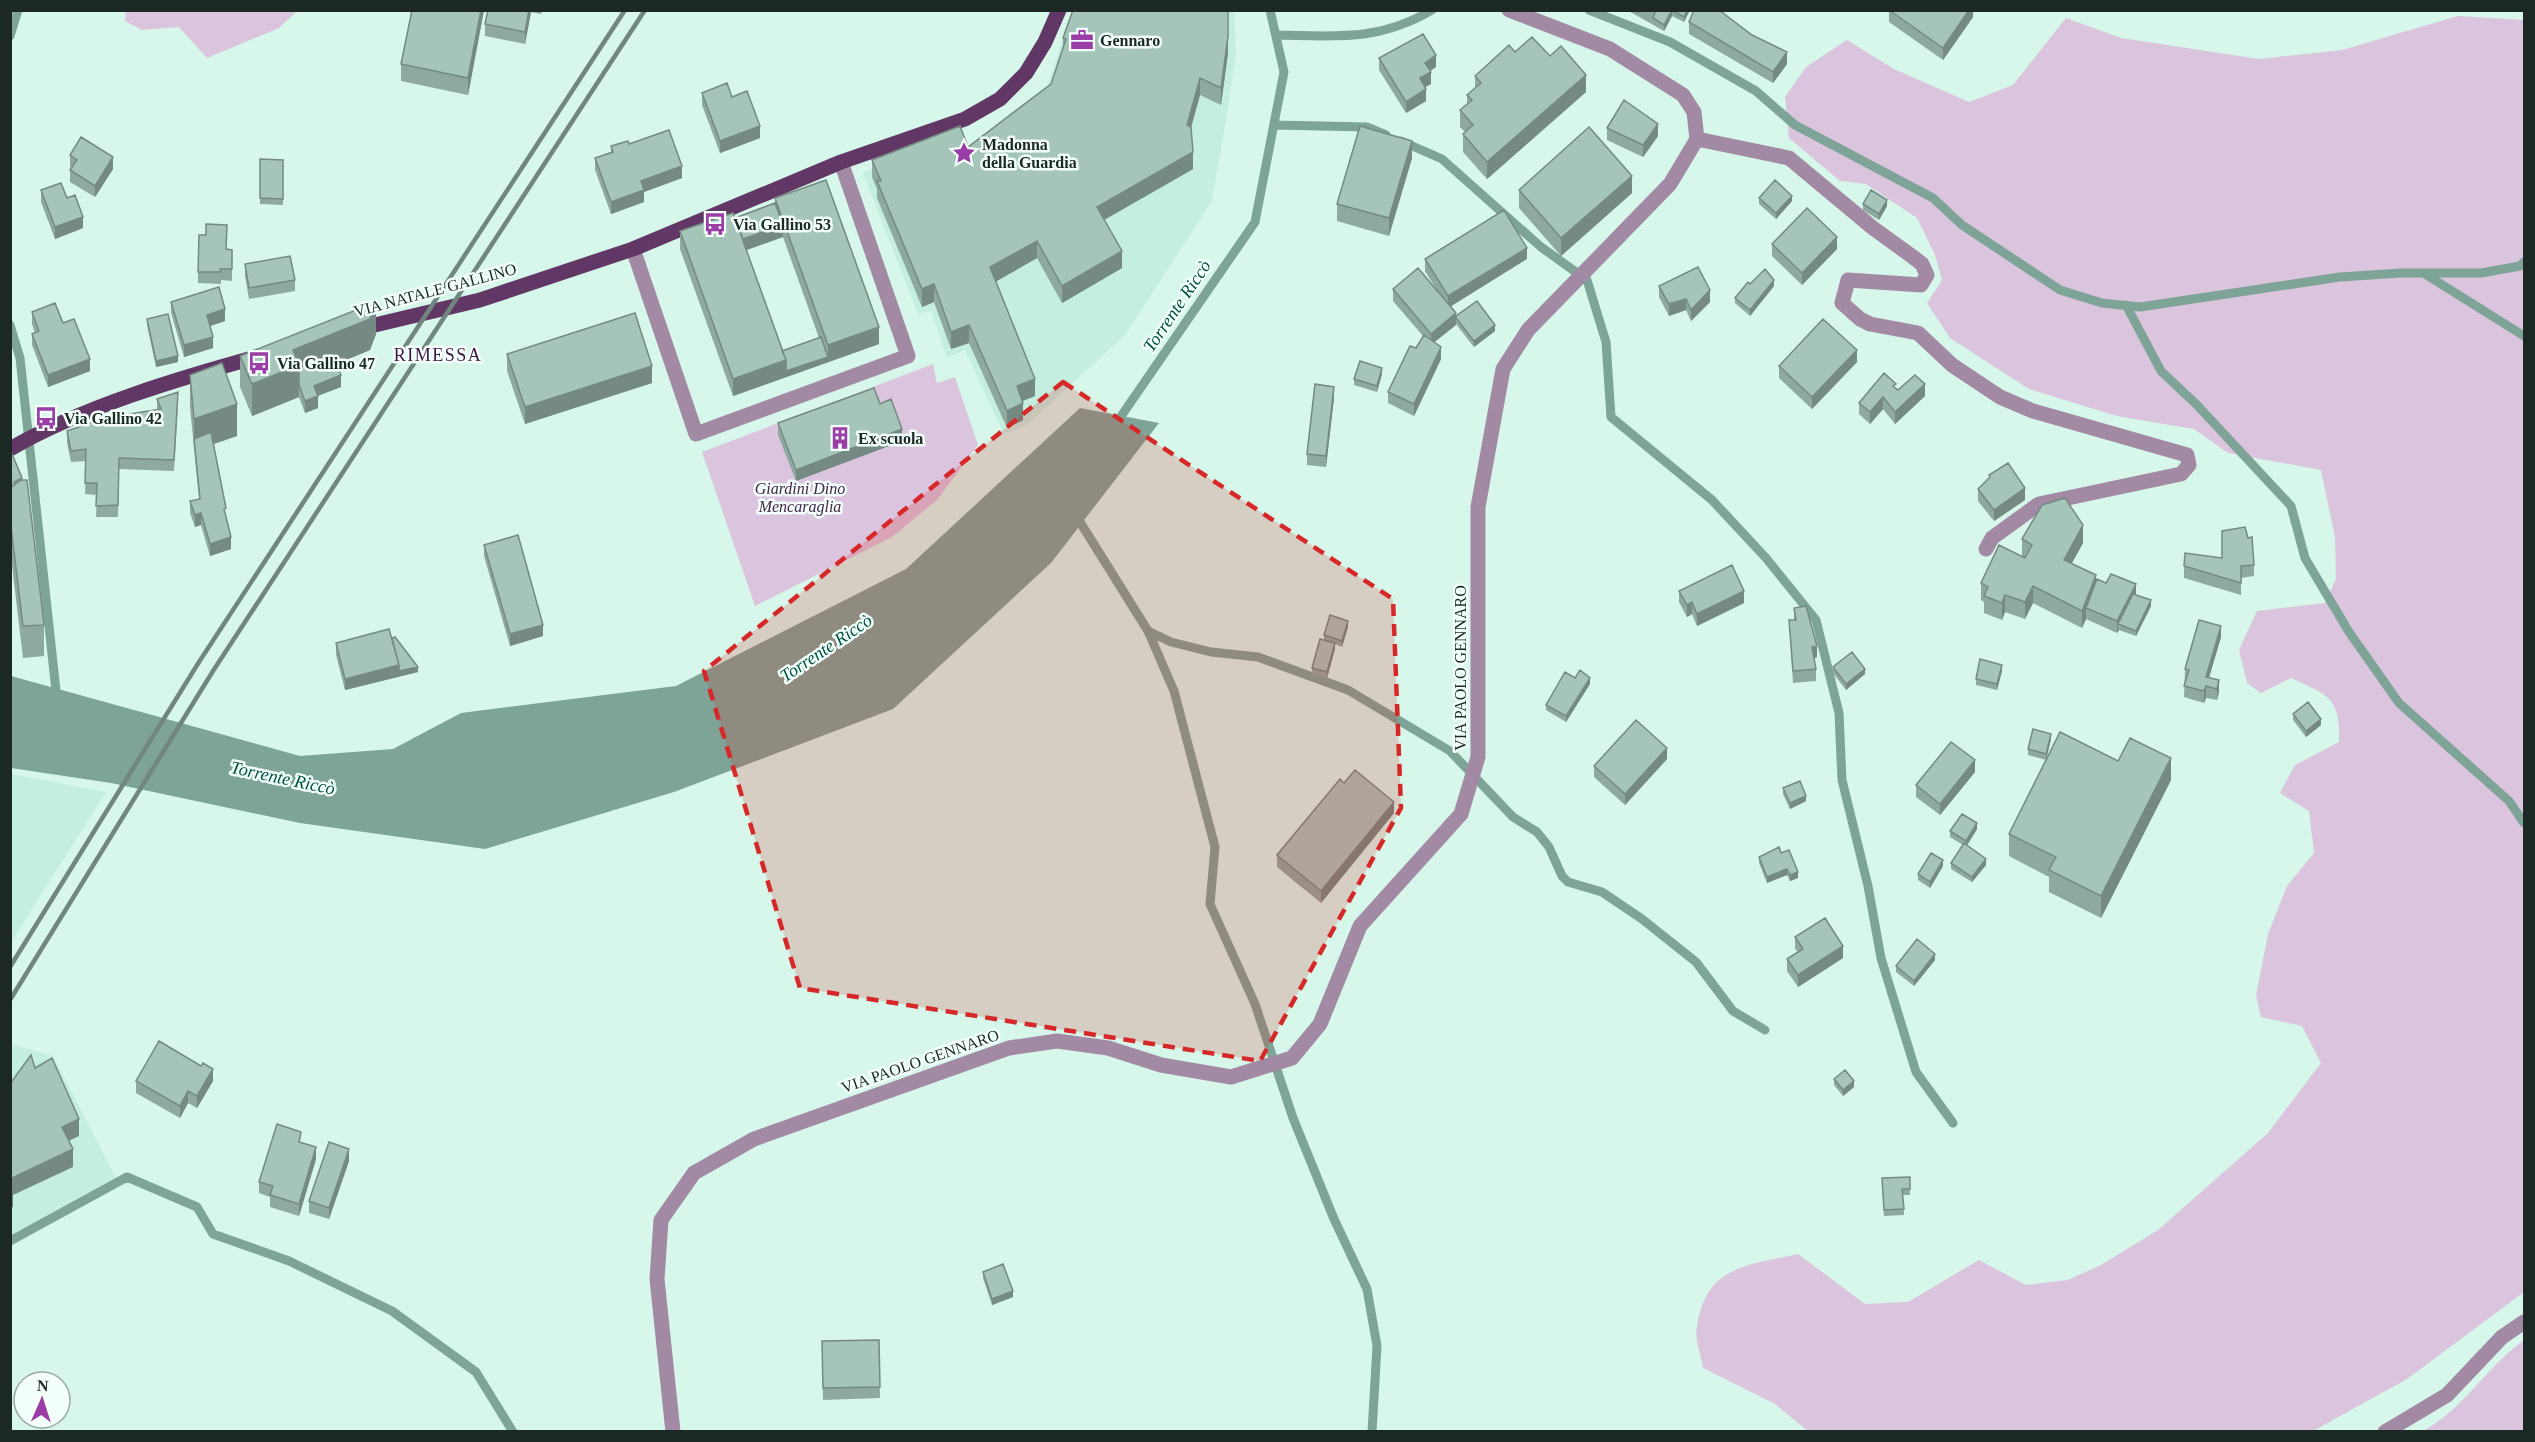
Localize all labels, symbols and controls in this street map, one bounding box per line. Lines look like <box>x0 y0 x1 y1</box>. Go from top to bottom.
office icon: Gennaro <box>1069 27 1095 53</box>
place label: Gennaro <box>1100 32 1160 49</box>
place label: Madonna della Guardia <box>982 136 1077 171</box>
place icon: Madonna della Guardia <box>951 140 977 166</box>
bus stop icon: Via Gallino 53 <box>702 211 728 237</box>
place label: Via Gallino 53 <box>733 216 831 233</box>
water label: Torrente Riccò <box>1139 256 1215 356</box>
street label: VIA NATALE GALLINO <box>352 260 518 320</box>
district label: RIMESSA <box>394 345 482 365</box>
bus stop icon: Via Gallino 47 <box>246 350 272 376</box>
place label: Via Gallino 47 <box>277 355 375 372</box>
bus stop icon: Via Gallino 42 <box>33 405 59 431</box>
place label: Via Gallino 42 <box>64 410 162 427</box>
building icon: Ex scuola <box>827 425 853 451</box>
place label: Ex scuola <box>858 430 923 447</box>
park label: Giardini Dino Mencaraglia <box>755 480 845 516</box>
street label: VIA PAOLO GENNARO <box>1452 585 1469 751</box>
water label: Torrente Riccò <box>776 610 876 686</box>
water label: Torrente Riccò <box>229 757 337 799</box>
street label: VIA PAOLO GENNARO <box>839 1026 1001 1096</box>
north arrow <box>12 1370 72 1430</box>
text: N <box>37 1377 49 1394</box>

